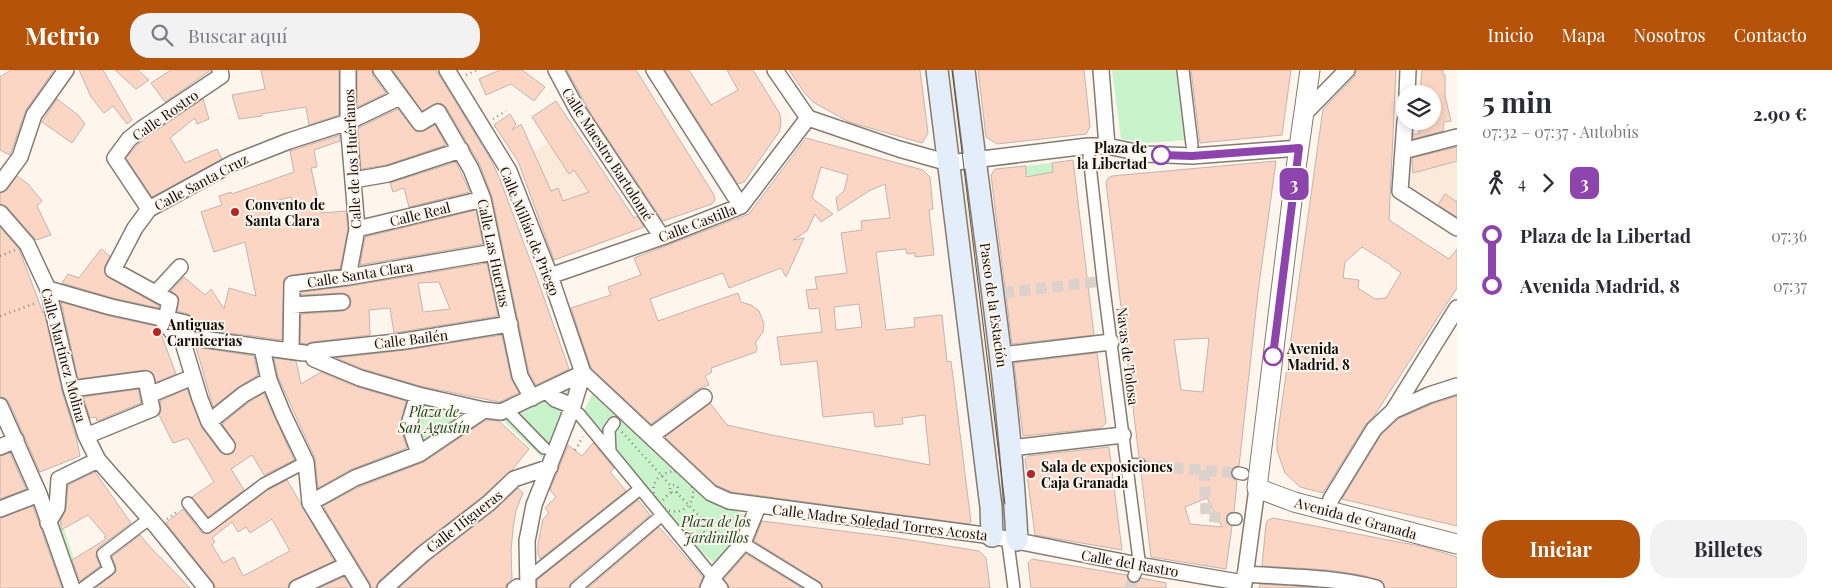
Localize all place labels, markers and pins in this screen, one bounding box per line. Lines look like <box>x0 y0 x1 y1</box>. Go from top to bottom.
place label: Plaza de la Libertad <box>1077 138 1148 173</box>
marker: Plaza de la Libertad <box>1151 145 1171 165</box>
place label: Convento de Santa Clara <box>245 195 325 230</box>
marker: Convento de Santa Clara <box>229 206 241 218</box>
place label: Antiguas Carnicerías <box>166 315 242 350</box>
marker: Antiguas Carnicerías <box>151 326 163 338</box>
place label: Avenida Madrid, 8 <box>1286 339 1350 374</box>
marker: Avenida Madrid, 8 <box>1263 346 1283 366</box>
place label: Sala de exposiciones Caja Granada <box>1041 457 1173 492</box>
marker: Sala de exposiciones Caja Granada <box>1025 468 1037 480</box>

